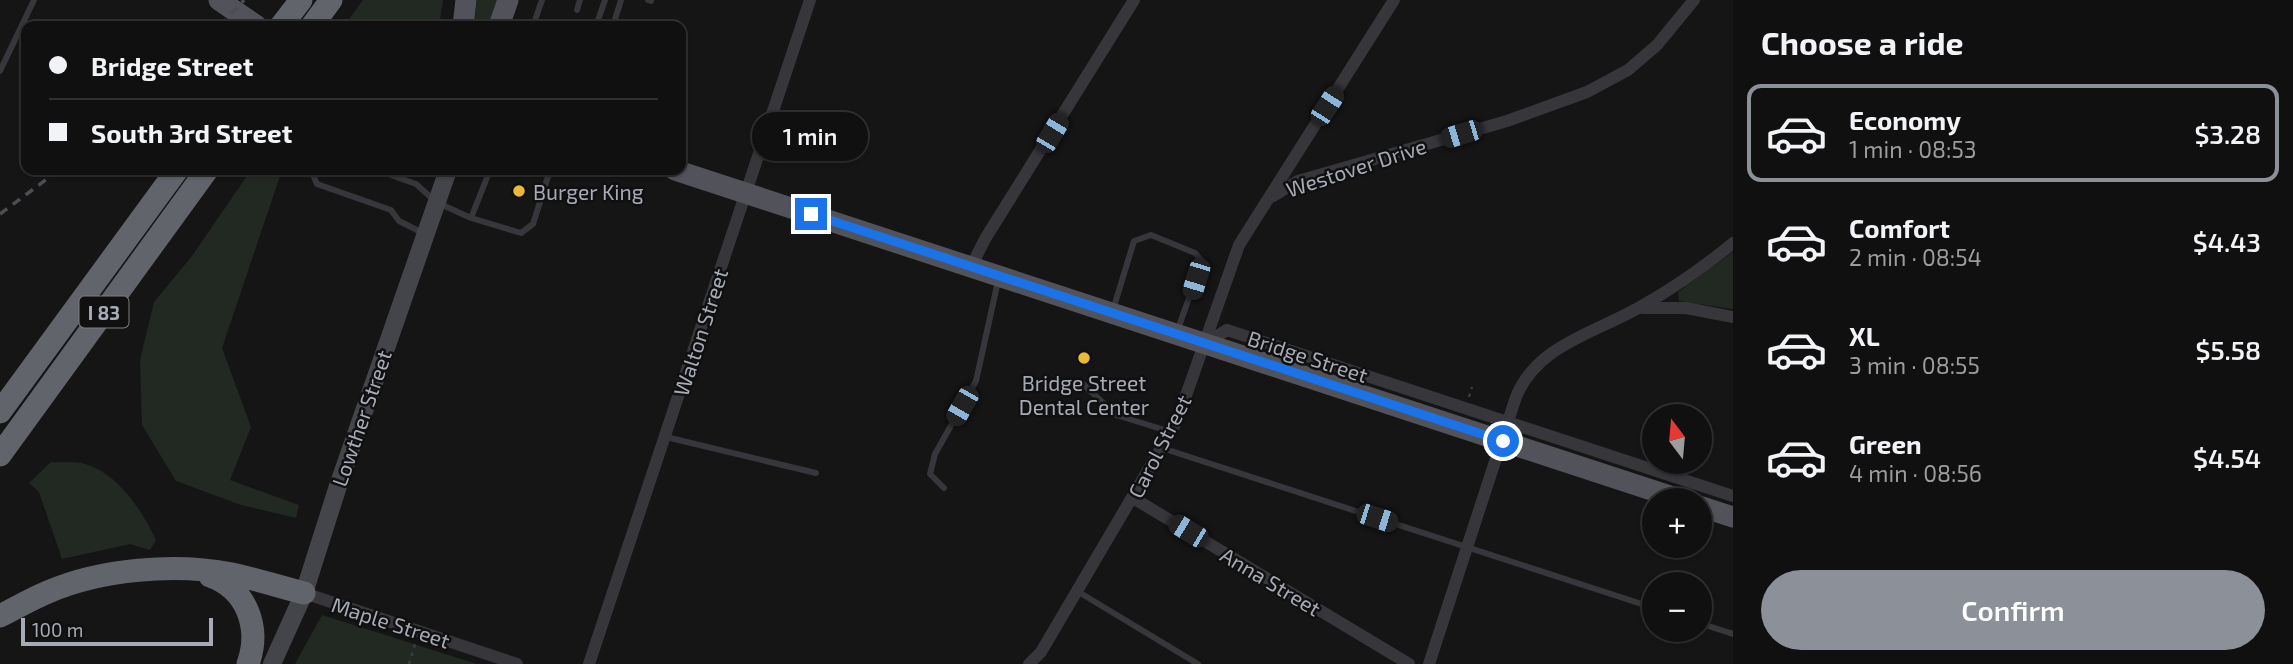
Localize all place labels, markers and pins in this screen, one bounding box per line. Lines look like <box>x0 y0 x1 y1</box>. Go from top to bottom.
place label: Burger King <box>533 179 644 204</box>
marker: Burger King <box>511 183 527 199</box>
marker: Bridge Street Dental Center <box>1076 350 1092 366</box>
place label: Bridge Street Dental Center <box>1019 370 1150 419</box>

